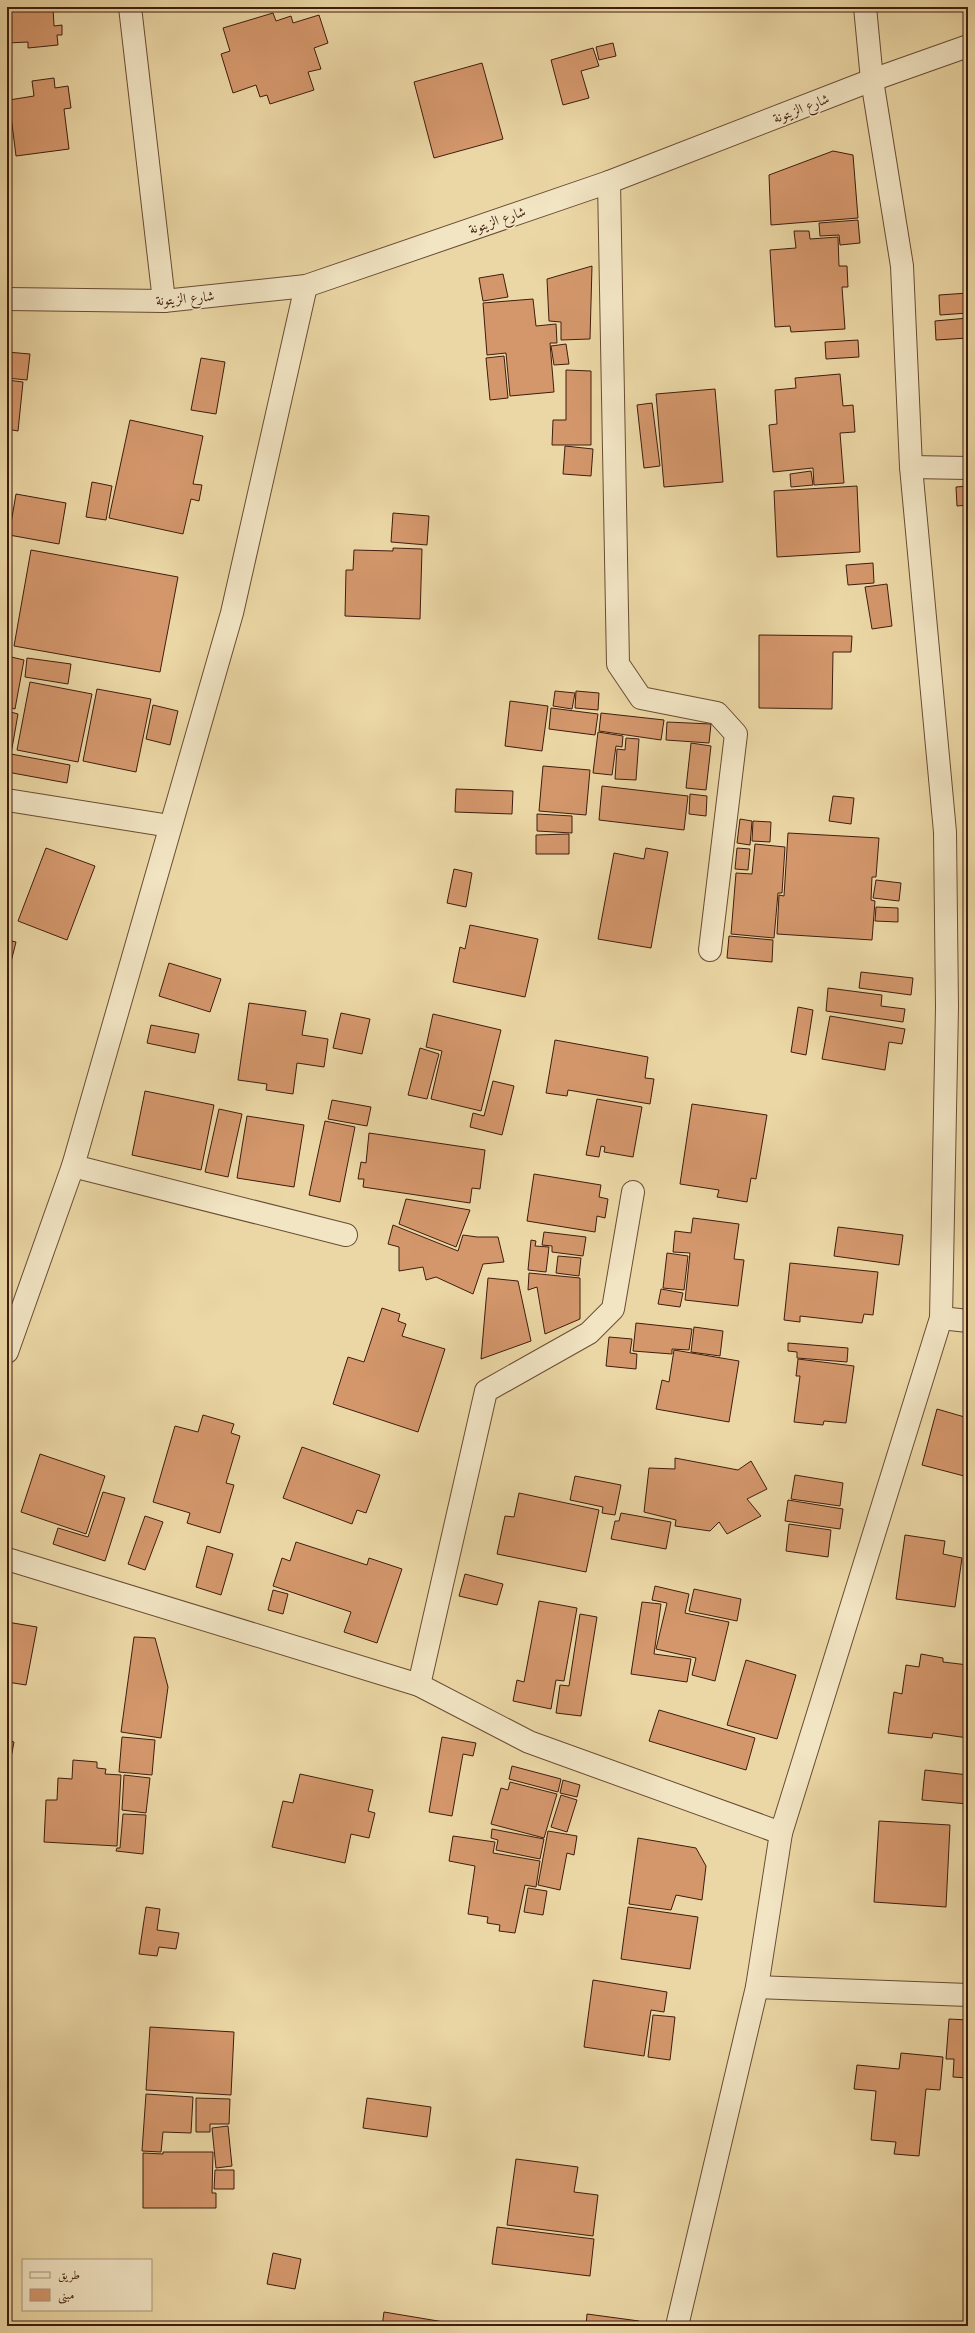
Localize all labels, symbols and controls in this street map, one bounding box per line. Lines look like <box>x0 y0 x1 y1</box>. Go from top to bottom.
street label: شارع الزيتونة <box>771 91 833 130</box>
street label: شارع الزيتونة <box>467 204 529 241</box>
street label: شارع الزيتونة <box>155 288 215 313</box>
legend <box>22 2259 152 2311</box>
text: طريق <box>58 2270 80 2283</box>
text: مبنى <box>58 2290 74 2304</box>

